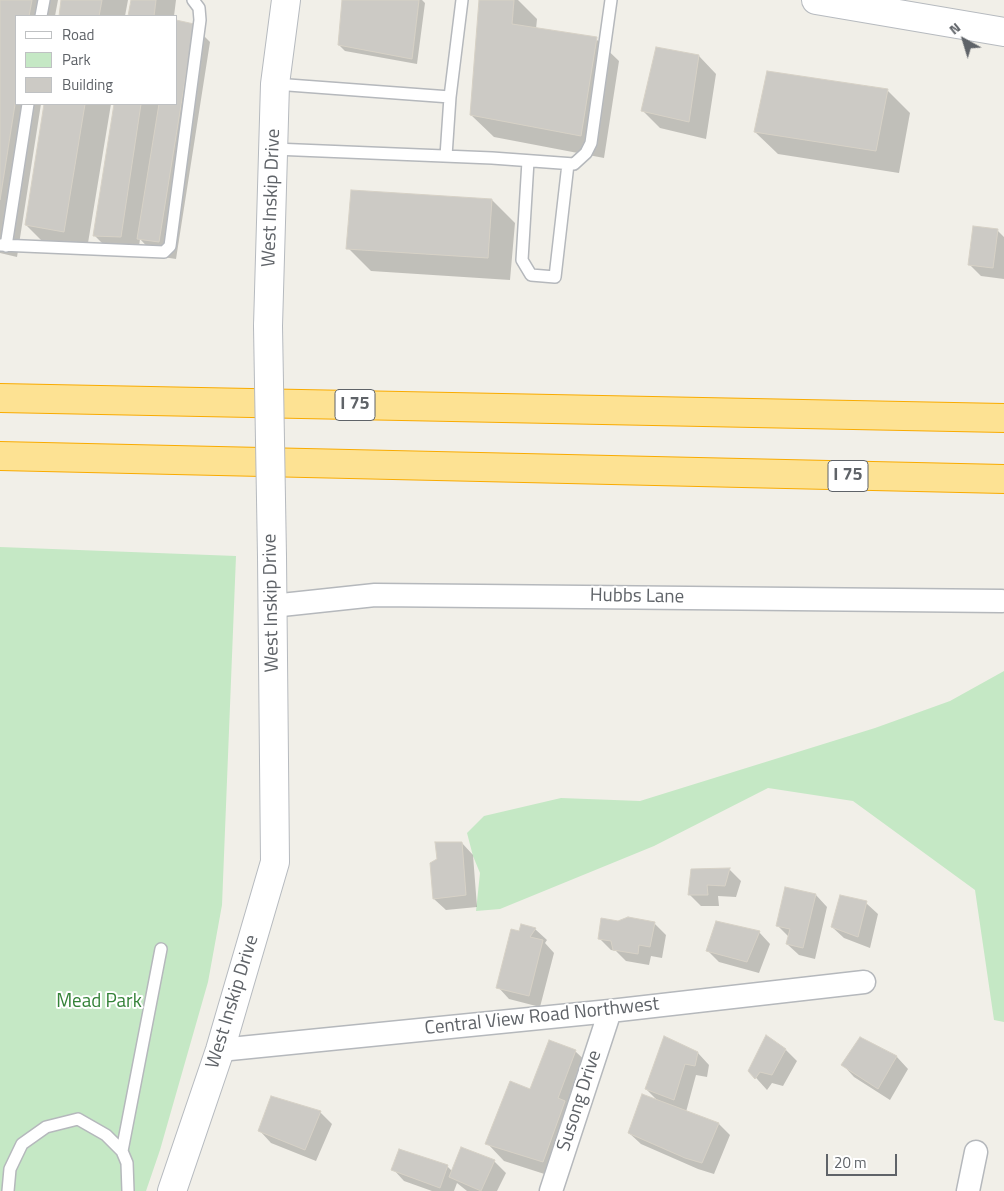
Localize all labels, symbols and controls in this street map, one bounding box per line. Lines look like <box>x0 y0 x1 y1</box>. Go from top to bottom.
legend <box>15 15 178 105</box>
north arrow <box>939 15 989 65</box>
text: N <box>944 17 965 39</box>
text: Road <box>62 23 94 46</box>
text: Park <box>62 48 91 71</box>
text: Building <box>62 73 113 96</box>
street label: West Inskip Drive <box>258 128 286 268</box>
road number: I 75 <box>335 390 375 420</box>
road number: I 75 <box>828 461 868 492</box>
street label: West Inskip Drive <box>259 534 285 672</box>
street label: Hubbs Lane <box>590 585 684 609</box>
street label: West Inskip Drive <box>202 932 264 1072</box>
park label: Mead Park <box>56 991 142 1013</box>
street label: Central View Road Northwest <box>424 993 660 1041</box>
street label: Susong Drive <box>553 1048 607 1154</box>
scale bar <box>829 1144 900 1176</box>
text: 20 m <box>834 1151 867 1174</box>

